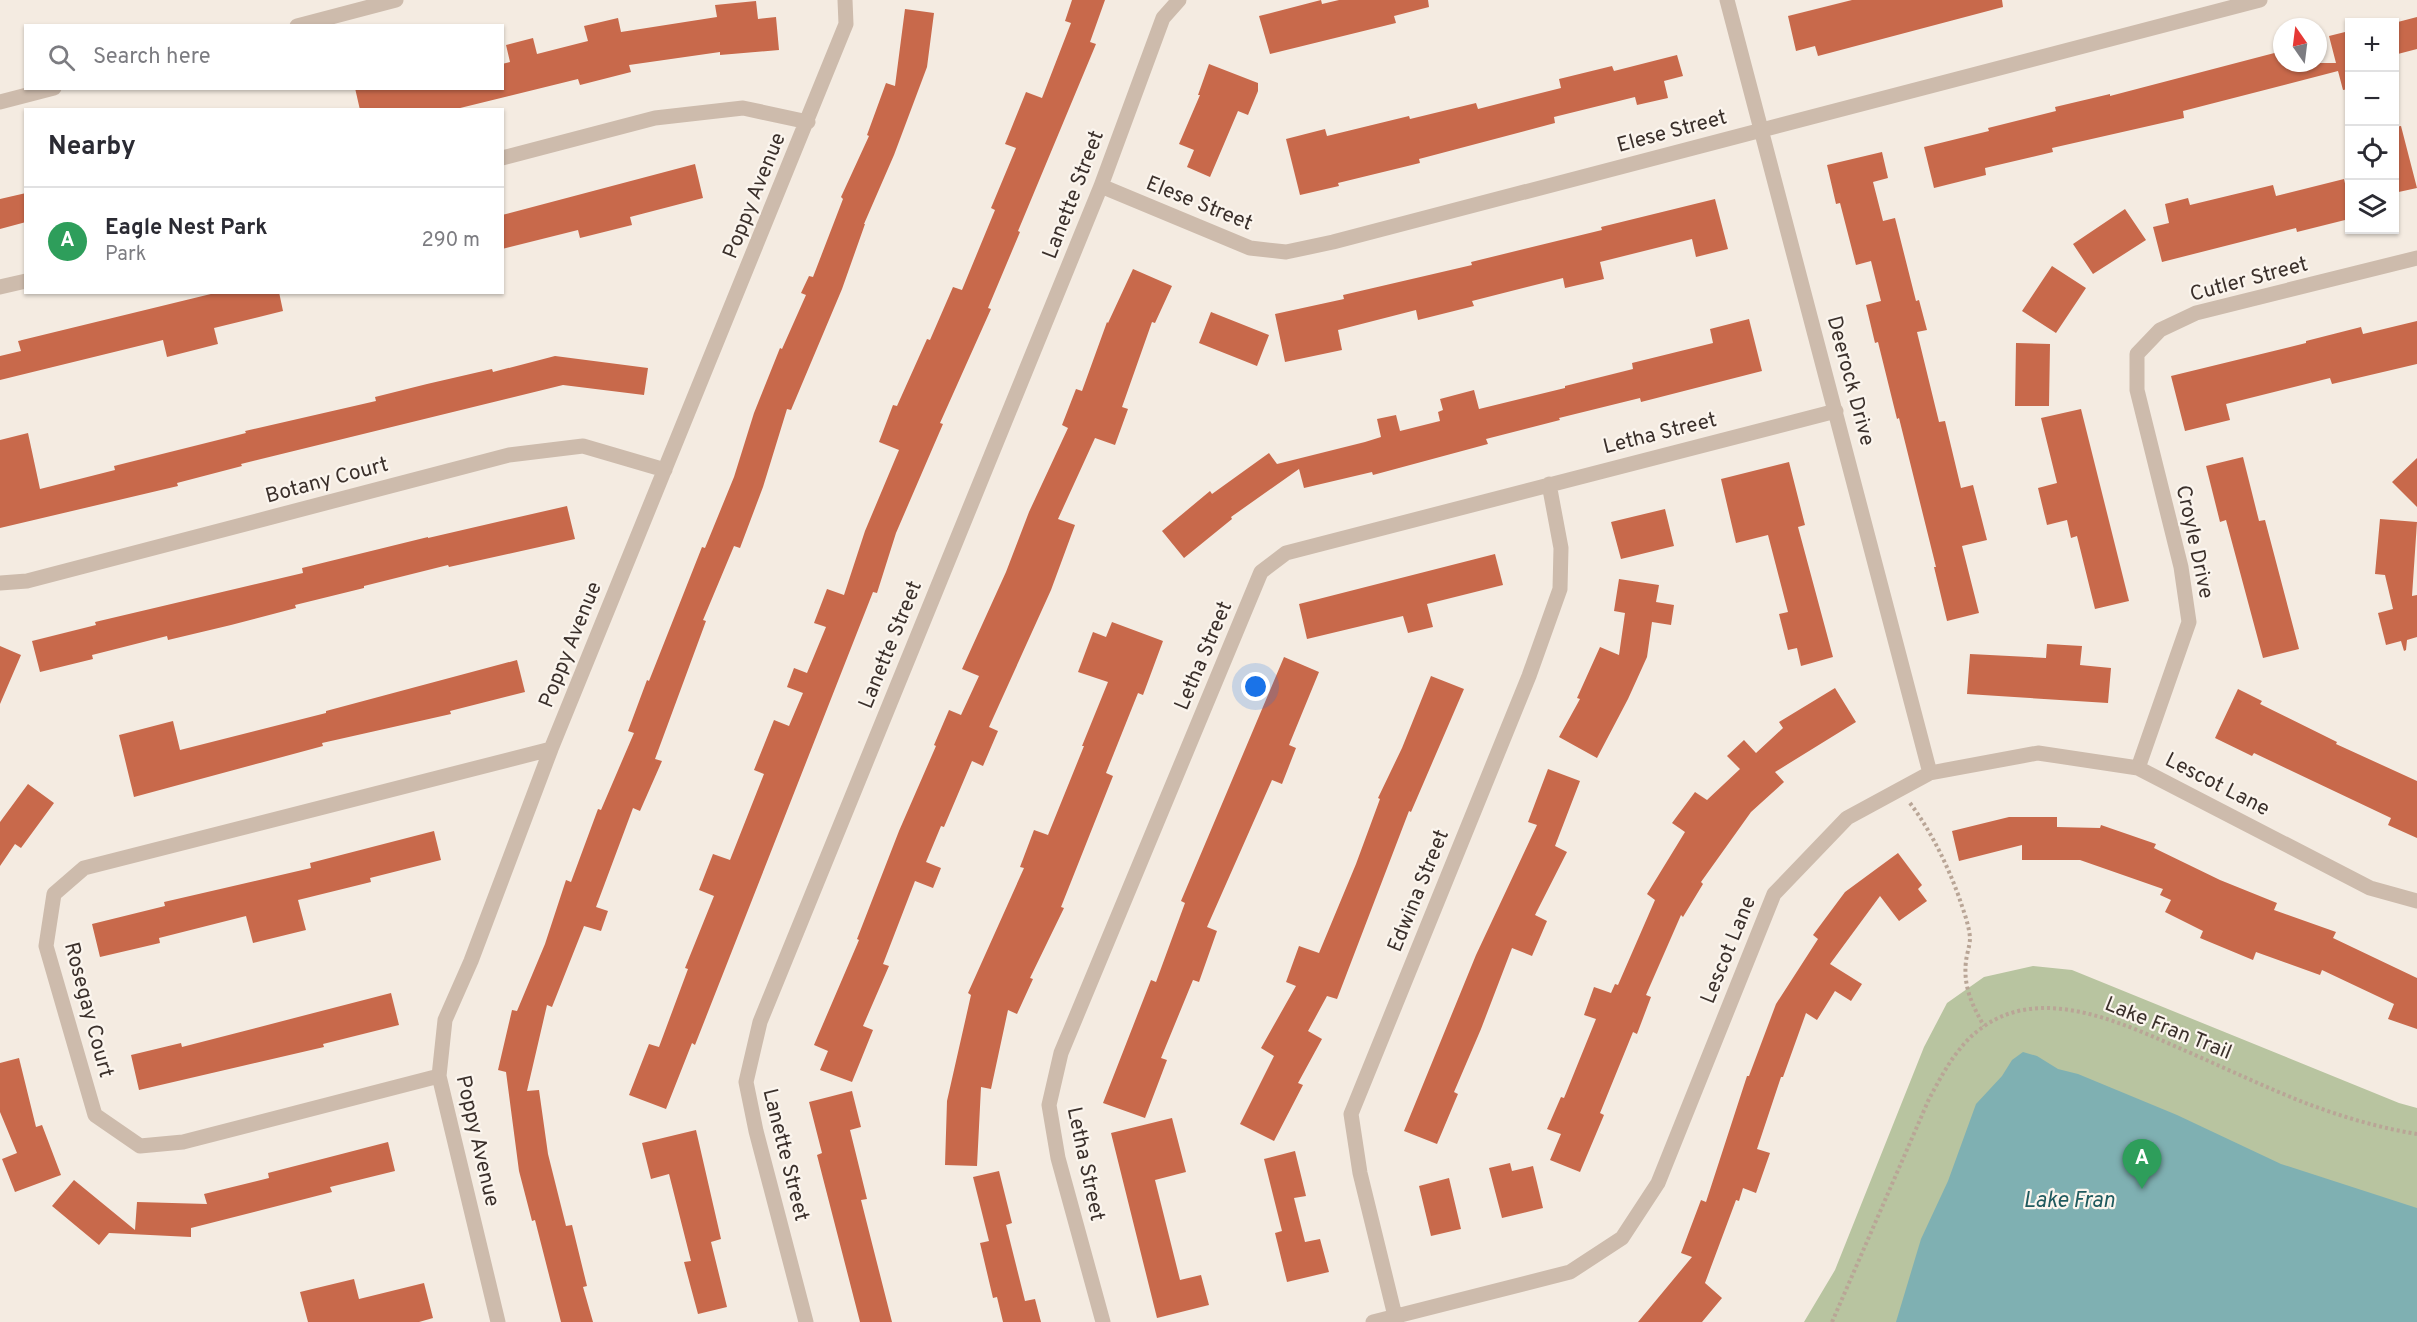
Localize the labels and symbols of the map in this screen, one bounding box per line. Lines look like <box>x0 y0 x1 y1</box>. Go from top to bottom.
north arrow <box>2273 18 2327 72</box>
street label: Elese Street <box>1614 104 1730 160</box>
street label: Lanette Street <box>1037 127 1111 263</box>
street label: Poppy Avenue <box>717 129 793 263</box>
street label: Elese Street <box>1142 170 1256 238</box>
street label: Cutler Street <box>2187 251 2311 309</box>
street label: Deerock Drive <box>1820 313 1880 449</box>
street label: Letha Street <box>1600 407 1720 461</box>
street label: Botany Court <box>263 452 391 510</box>
street label: Croyle Drive <box>2169 483 2219 601</box>
street label: Lanette Street <box>853 577 929 713</box>
street label: Poppy Avenue <box>533 578 609 712</box>
street label: Letha Street <box>1169 597 1239 715</box>
your location <box>1241 672 1270 701</box>
street label: Lescot Lane <box>2160 747 2274 823</box>
street label: Edwina Street <box>1382 826 1456 956</box>
street label: Lescot Lane <box>1695 892 1763 1008</box>
street label: Rosegay Court <box>57 939 119 1081</box>
street label: Lake Fran Trail <box>2100 991 2236 1067</box>
street label: Poppy Avenue <box>449 1073 505 1209</box>
street label: Lanette Street <box>755 1086 815 1224</box>
street label: Letha Street <box>1060 1104 1110 1224</box>
pin: A <box>2122 1140 2162 1189</box>
water label: Lake Fran <box>2023 1188 2115 1215</box>

